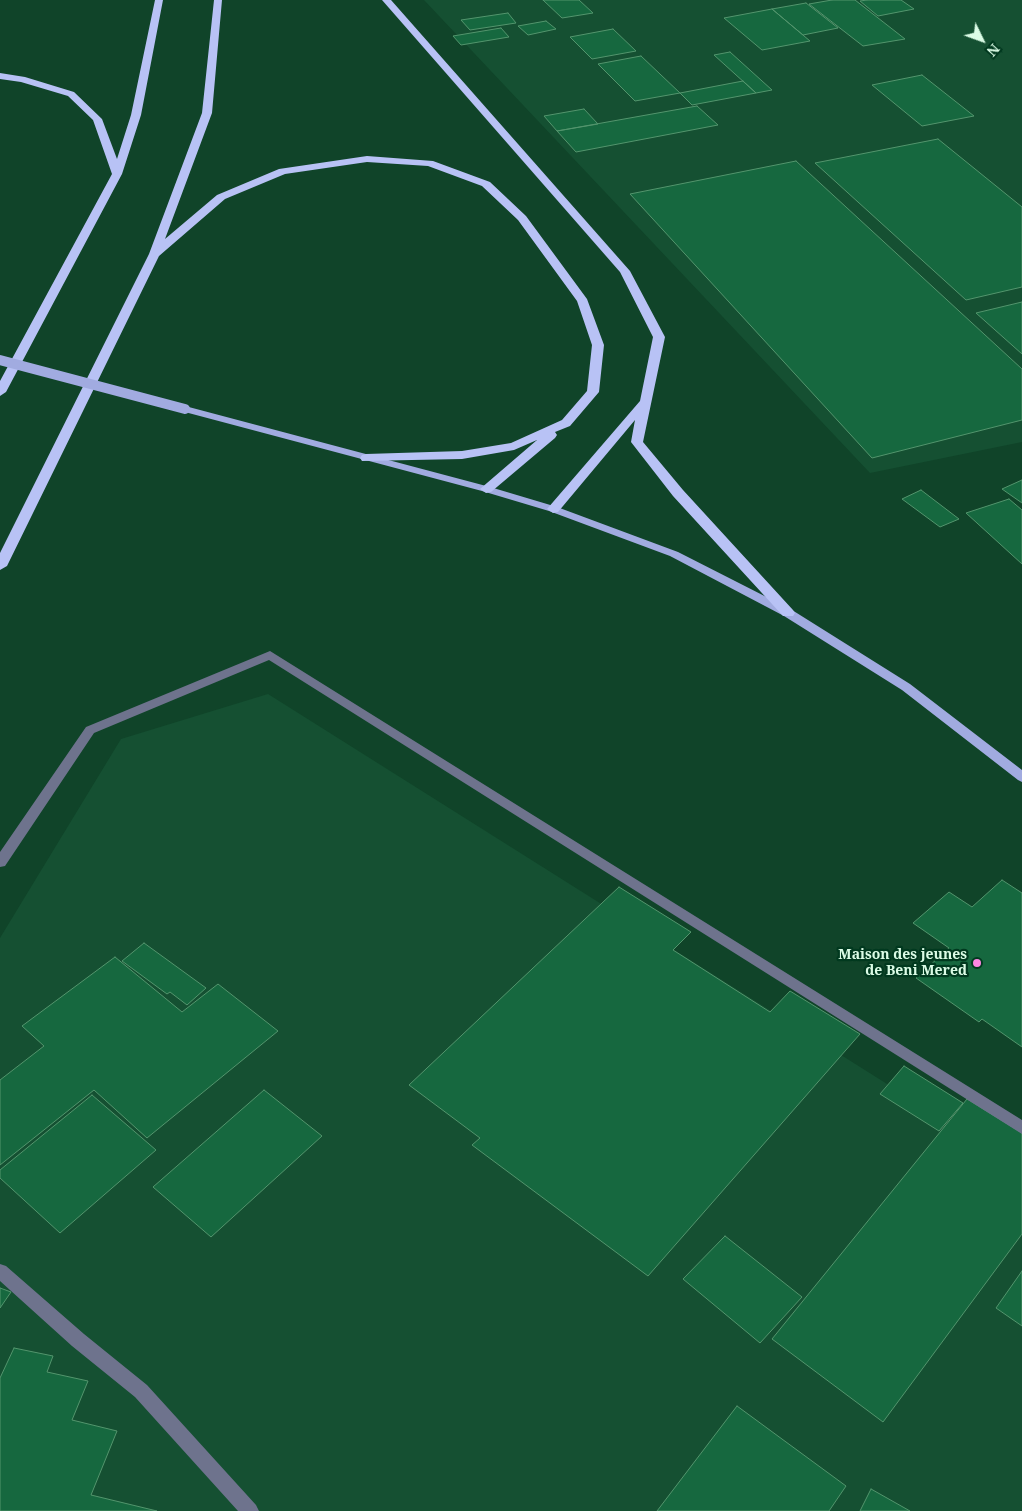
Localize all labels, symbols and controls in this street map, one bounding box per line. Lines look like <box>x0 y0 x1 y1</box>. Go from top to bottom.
north arrow <box>957 15 1007 65</box>
text: N <box>983 40 1004 61</box>
place label: Maison des jeunes de Beni Mered <box>838 947 967 980</box>
marker: Maison des jeunes de Beni Mered <box>971 957 983 969</box>

